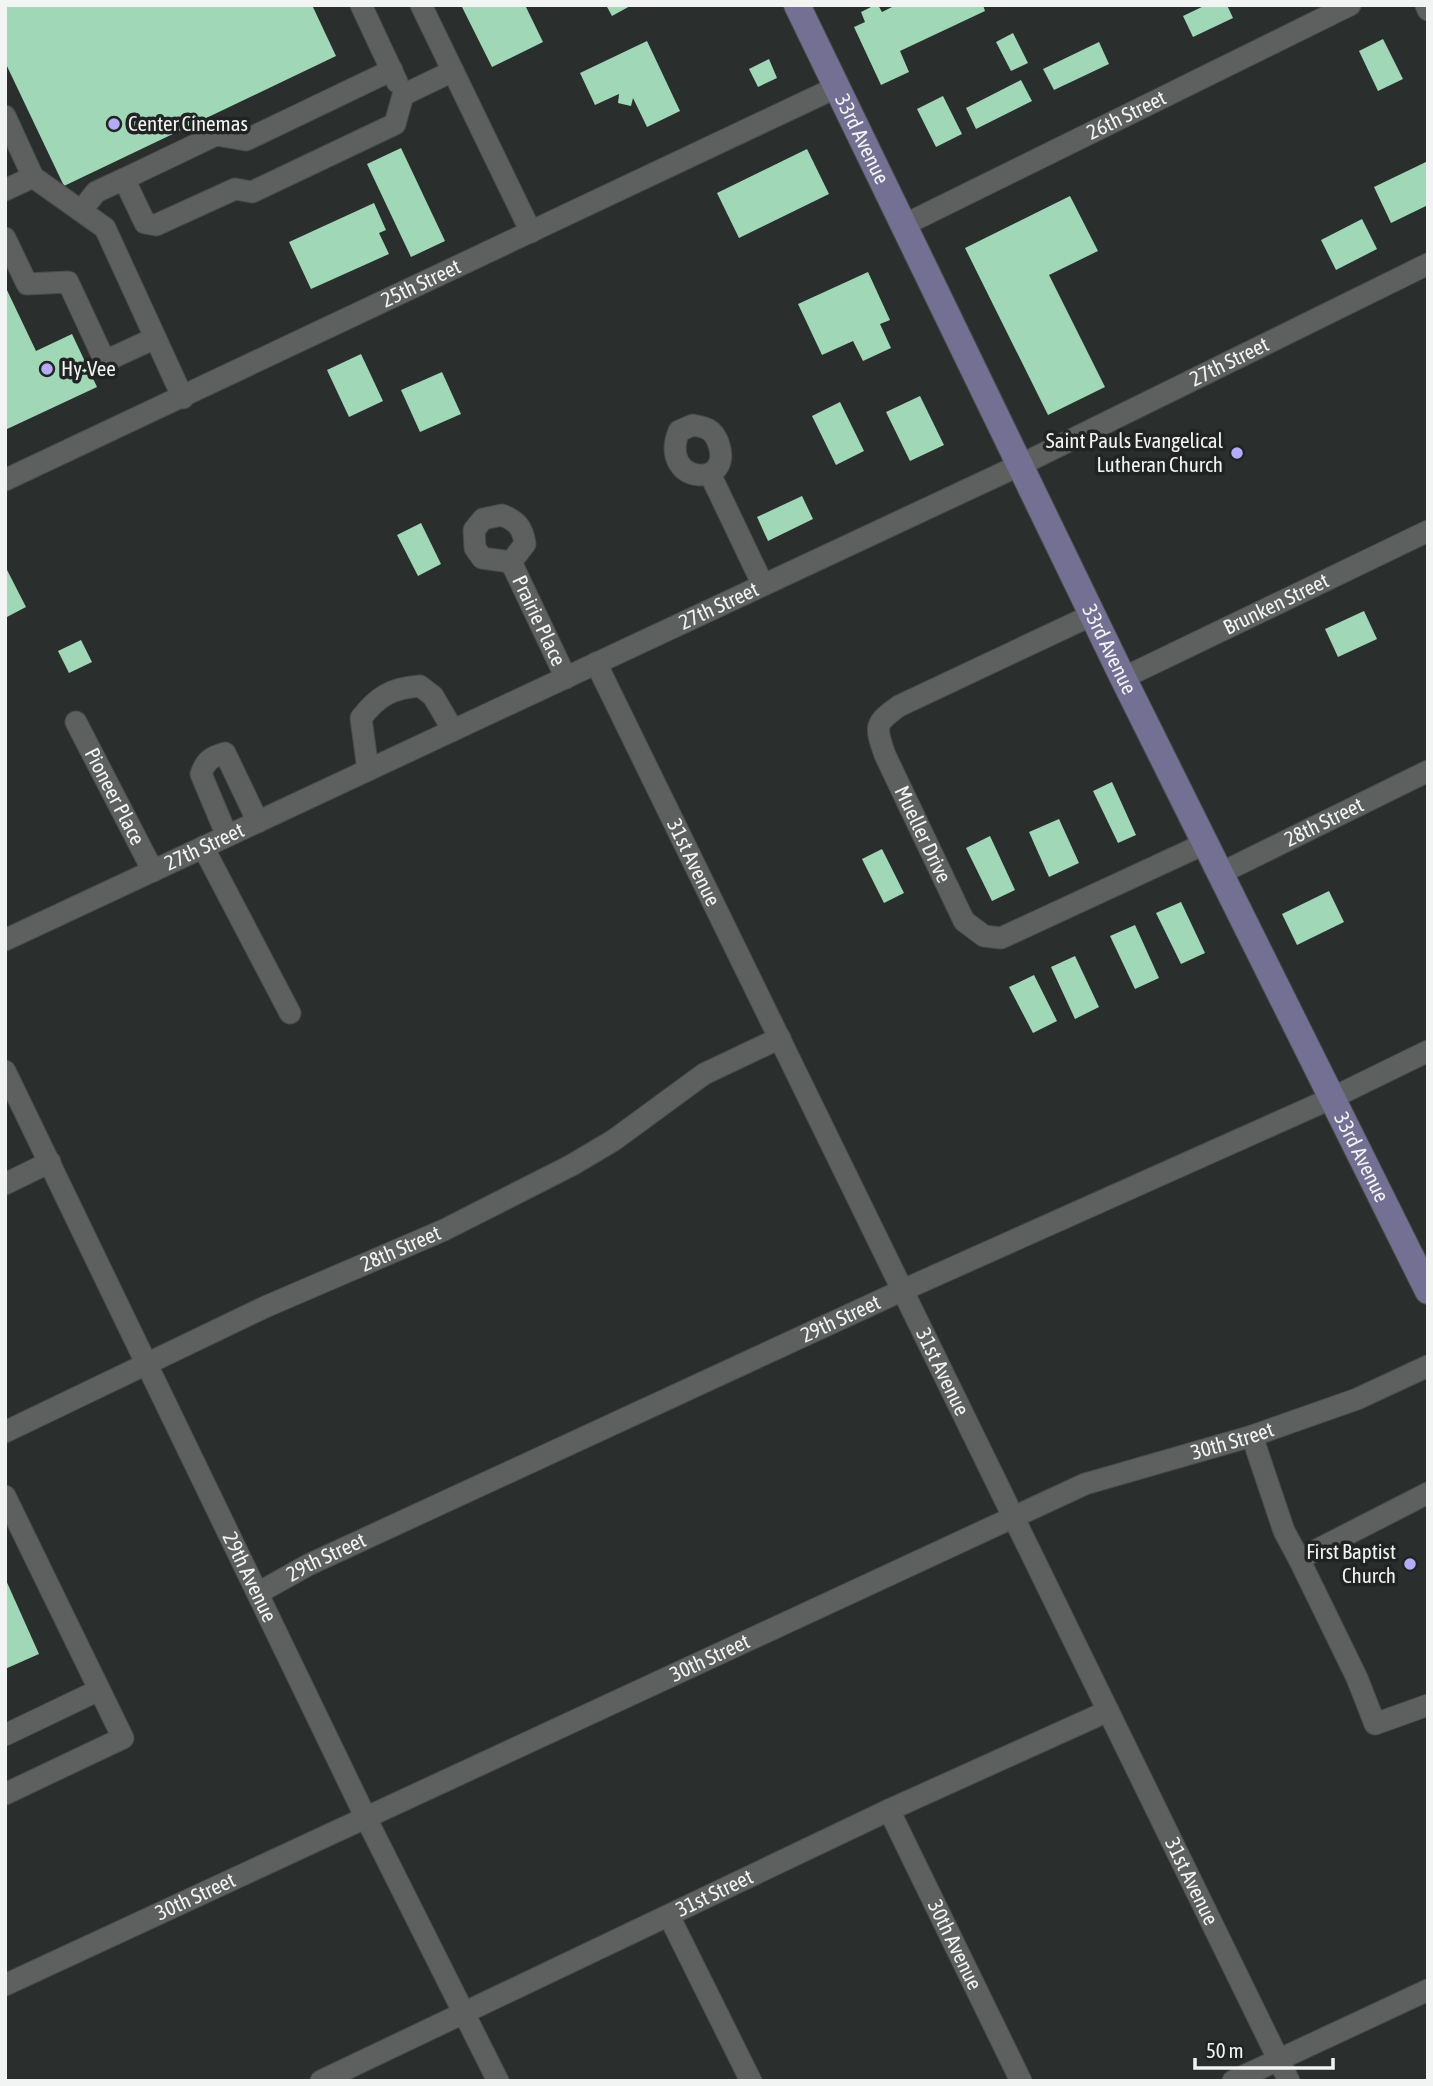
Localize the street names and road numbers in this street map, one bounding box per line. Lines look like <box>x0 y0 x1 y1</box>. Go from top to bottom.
street label: 26th Street <box>1083 85 1169 144</box>
street label: 33rd Avenue <box>831 90 895 188</box>
street label: 25th Street <box>377 254 464 312</box>
street label: 27th Street <box>1185 331 1272 391</box>
street label: Brunken Street <box>1219 568 1332 639</box>
street label: Prairie Place <box>508 571 571 669</box>
street label: 27th Street <box>675 576 762 634</box>
street label: 33rd Avenue <box>1078 600 1142 698</box>
street label: Pioneer Place <box>80 744 150 849</box>
street label: Mueller Drive <box>890 782 957 886</box>
street label: 28th Street <box>1280 792 1367 851</box>
street label: 31st Avenue <box>663 814 726 910</box>
street label: 27th Street <box>160 817 247 875</box>
street label: 33rd Avenue <box>1330 1108 1395 1205</box>
street label: 28th Street <box>356 1220 444 1276</box>
street label: 29th Street <box>797 1289 884 1347</box>
street label: 31st Avenue <box>912 1324 975 1419</box>
street label: 30th Street <box>1188 1416 1277 1464</box>
street label: 29th Street <box>282 1527 369 1586</box>
street label: 29th Avenue <box>219 1528 282 1625</box>
street label: 30th Street <box>666 1628 753 1686</box>
street label: 31st Avenue <box>1161 1833 1224 1928</box>
street label: 31st Street <box>672 1864 756 1921</box>
street label: 30th Street <box>151 1867 239 1924</box>
street label: 30th Avenue <box>924 1896 988 1993</box>

